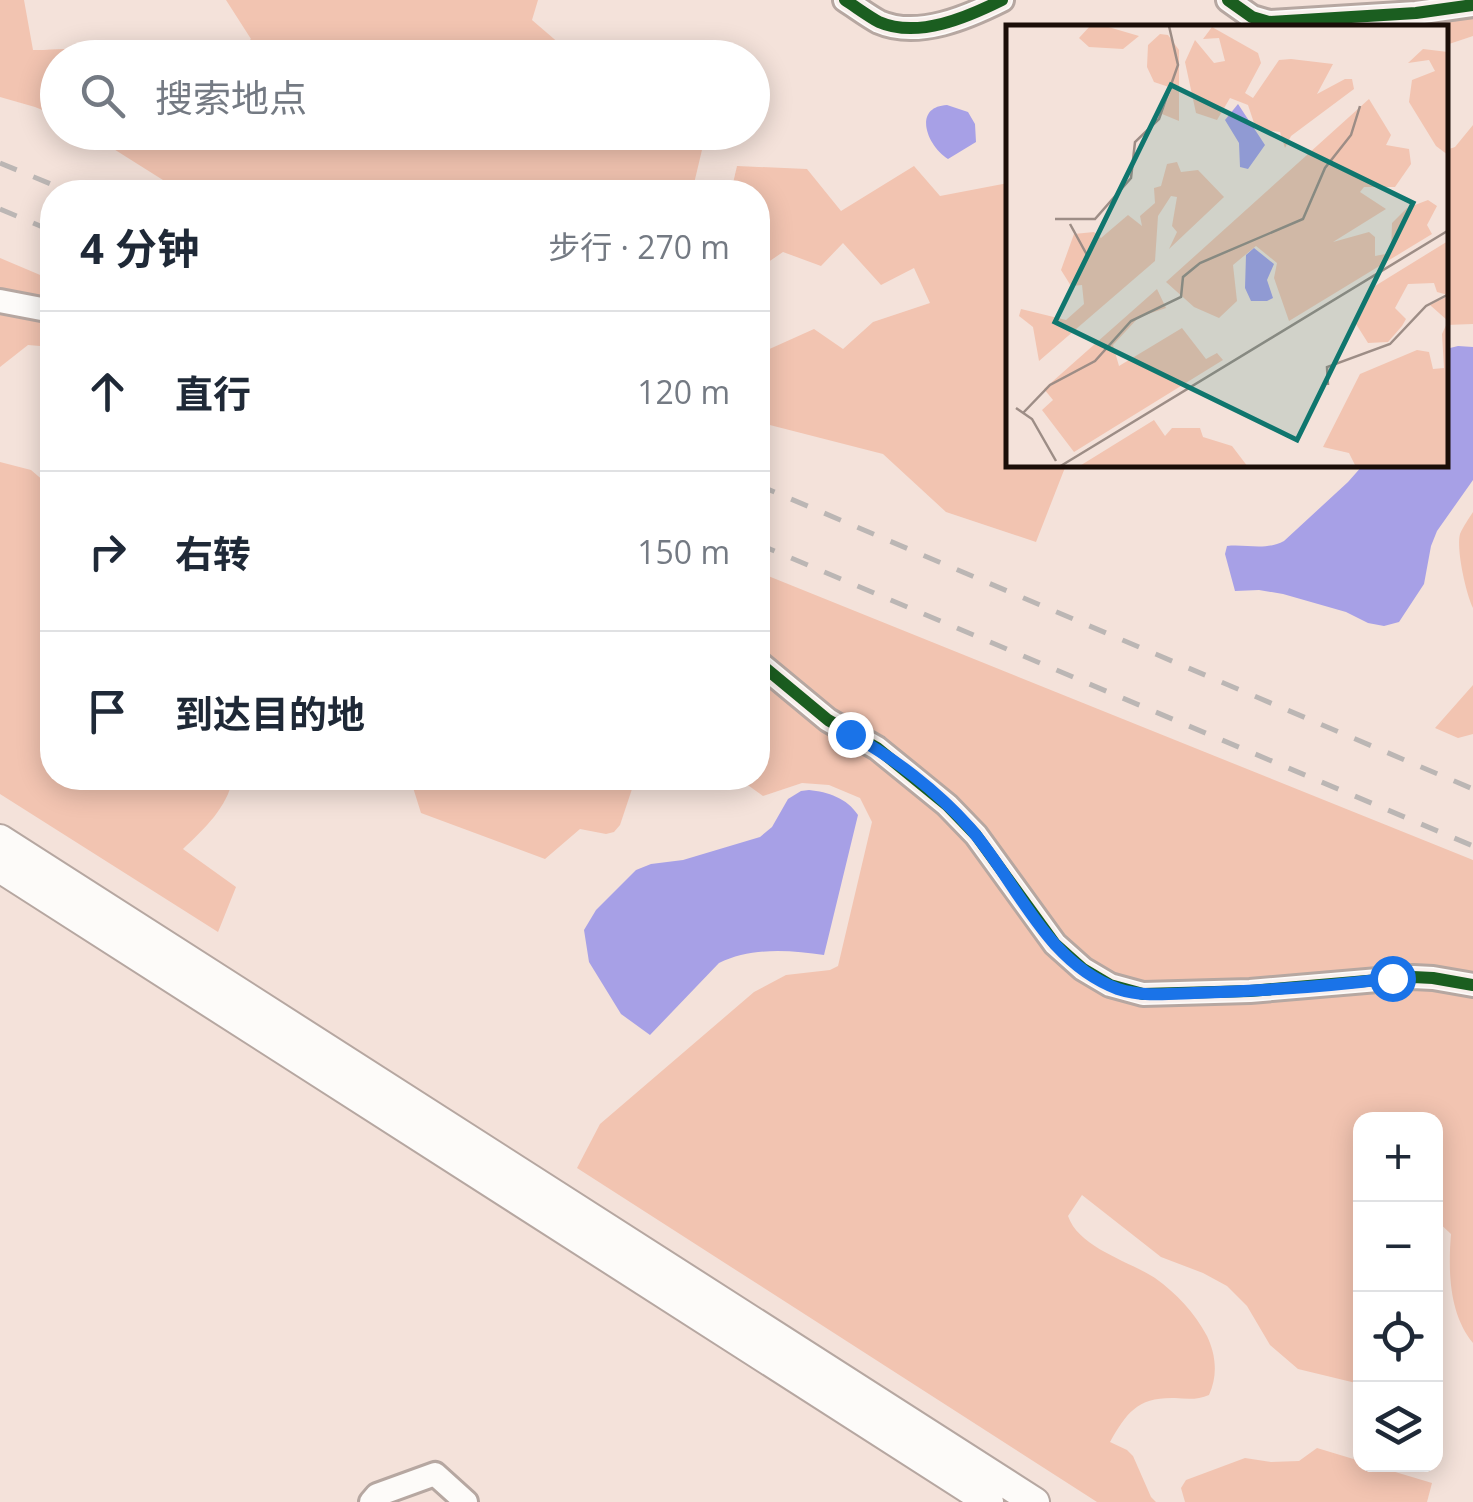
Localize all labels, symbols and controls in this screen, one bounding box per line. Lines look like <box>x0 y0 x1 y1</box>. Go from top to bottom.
inset map <box>1006 25 1448 468</box>
search box <box>40 40 770 150</box>
icon: search <box>75 68 130 123</box>
text: 搜索地点 <box>155 71 307 123</box>
text: 4 分钟 <box>80 219 199 276</box>
text: 步行 · 270 m <box>548 225 730 268</box>
icon: ahead <box>80 364 135 419</box>
text: 直行 <box>175 367 251 419</box>
text: 120 m <box>637 370 730 413</box>
icon: right <box>80 524 135 579</box>
text: 右转 <box>175 527 251 579</box>
text: 150 m <box>637 530 730 573</box>
icon: arrive <box>80 684 135 739</box>
text: 到达目的地 <box>175 687 365 739</box>
route end <box>828 712 874 758</box>
route start <box>1370 956 1416 1002</box>
map controls <box>1353 1112 1443 1472</box>
button: + <box>1353 1112 1443 1202</box>
button: − <box>1353 1202 1443 1292</box>
button: locate <box>1353 1292 1443 1382</box>
button: layers <box>1353 1382 1443 1472</box>

